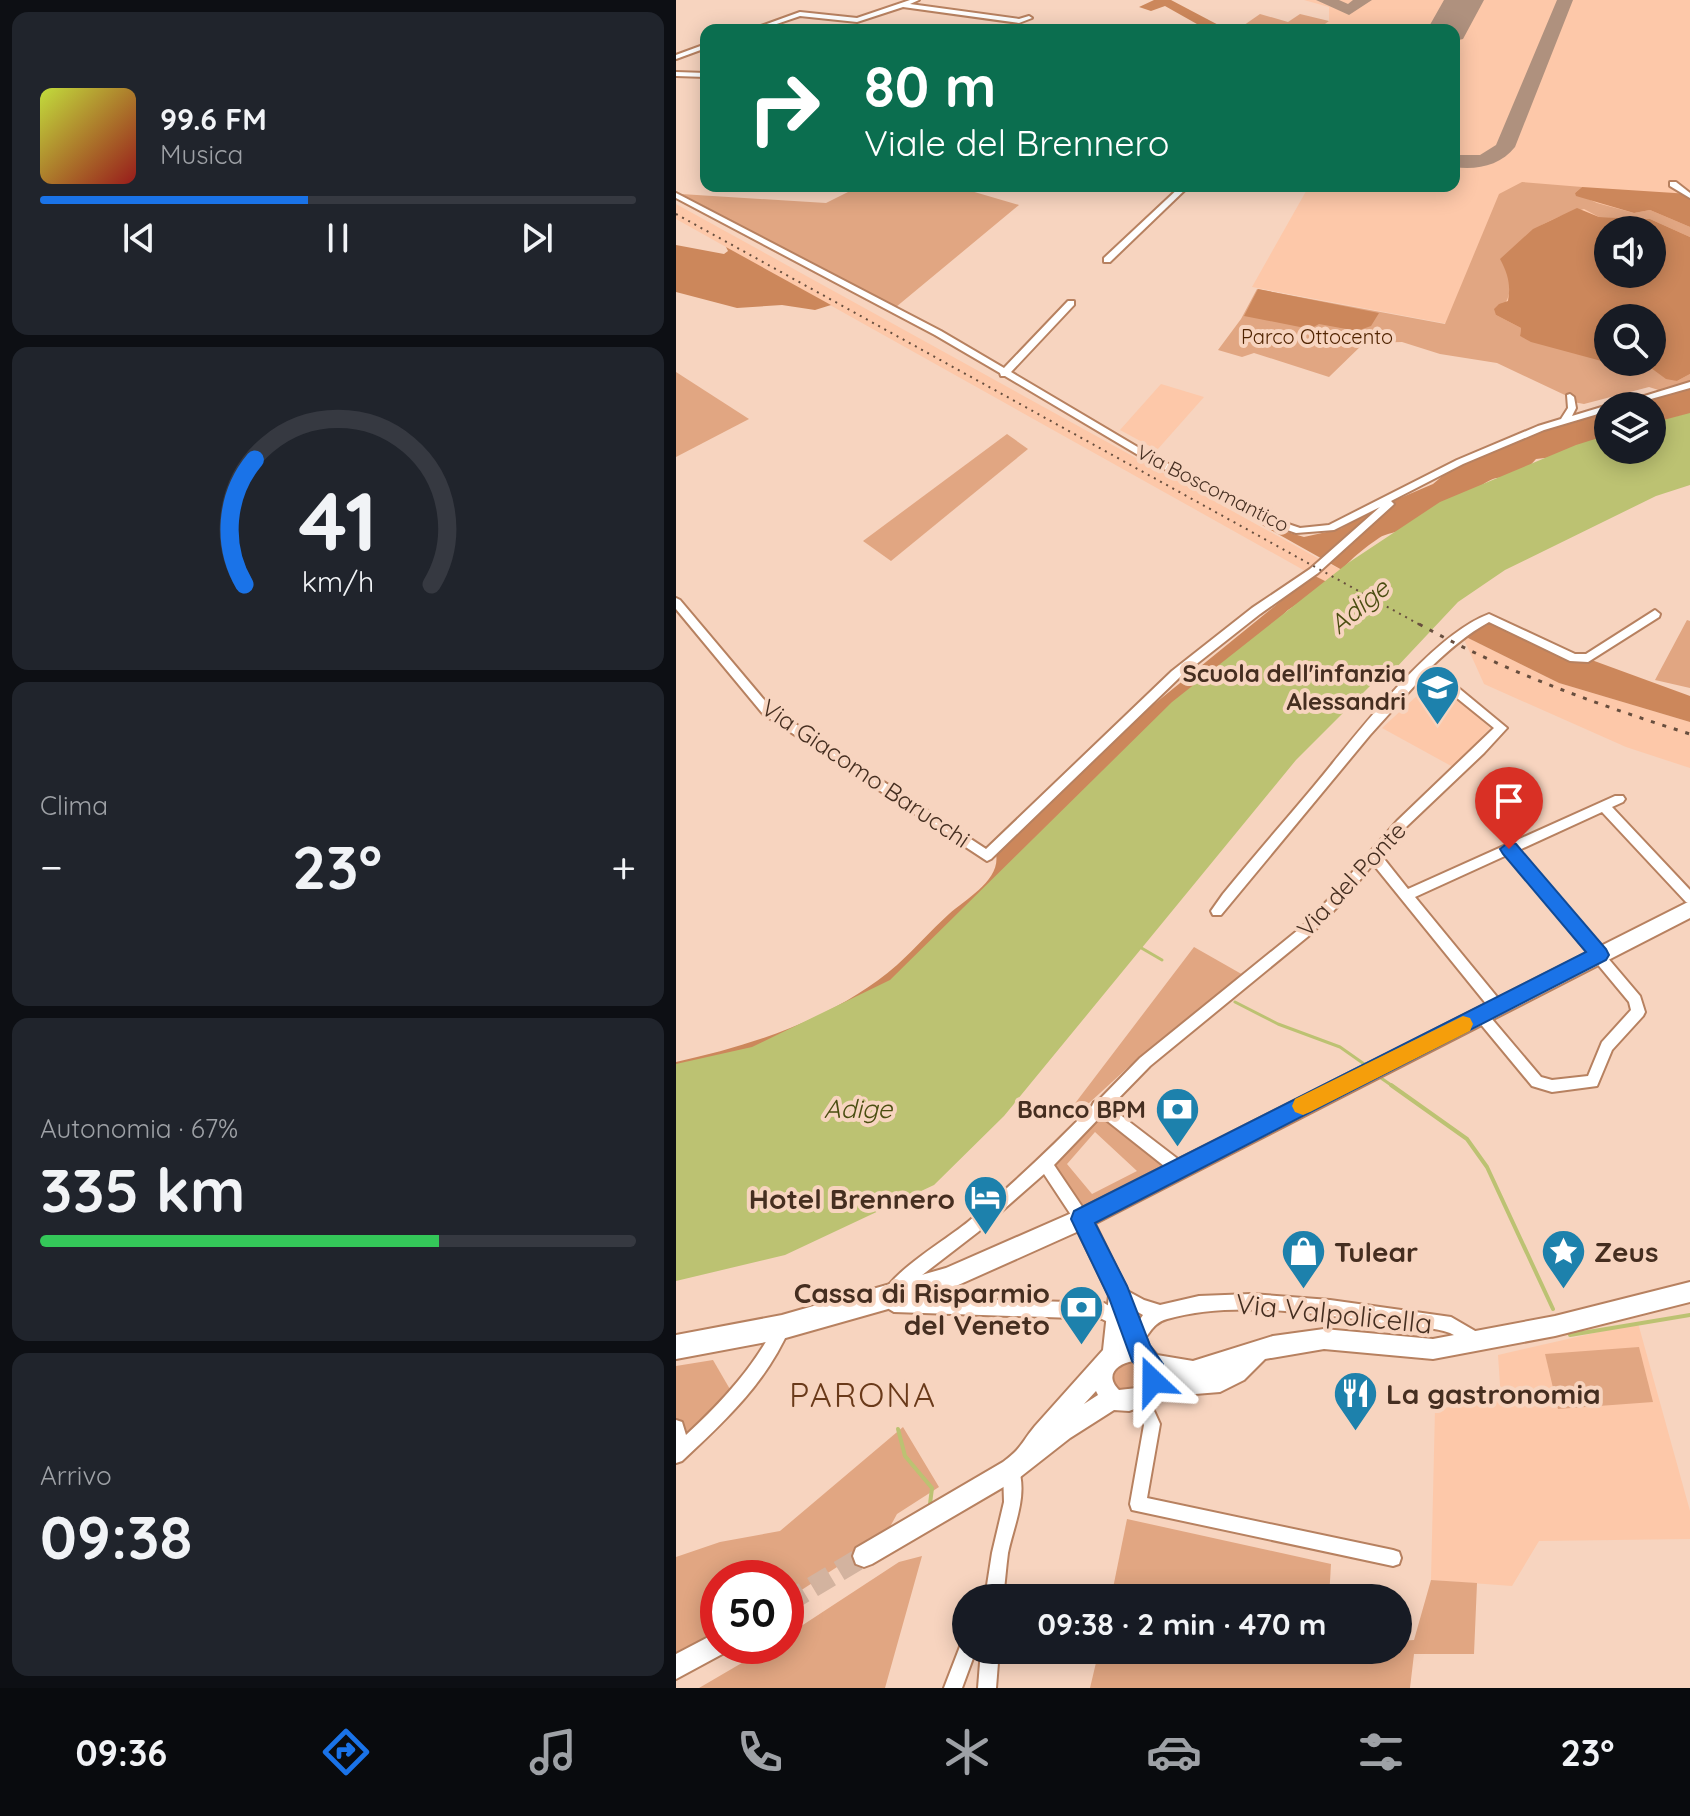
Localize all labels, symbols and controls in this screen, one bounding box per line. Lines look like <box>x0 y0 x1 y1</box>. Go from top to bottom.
text: 80 m <box>864 51 996 121</box>
icon: right <box>732 56 836 160</box>
text: 99.6 FM <box>160 100 267 138</box>
text: Viale del Brennero <box>864 120 1169 165</box>
text: Musica <box>160 138 243 171</box>
icon: previous <box>117 216 161 260</box>
icon: pause <box>316 216 360 260</box>
icon: next <box>515 216 559 260</box>
map controls <box>1594 216 1666 464</box>
button: sound <box>1594 216 1666 288</box>
button: search <box>1594 304 1666 376</box>
park label: Parco Ottocento <box>1241 324 1393 349</box>
button: layers <box>1594 392 1666 464</box>
street label: Via Boscomantico <box>1133 439 1293 537</box>
text: 41 <box>299 467 377 571</box>
text: km/h <box>302 563 374 599</box>
water label: Adige <box>1322 570 1397 641</box>
place label: Scuola dell'infanzia Alessandri <box>1182 658 1406 716</box>
school or university icon: Scuola dell'infanzia Alessandri <box>1413 663 1461 726</box>
street label: Via Giacomo Barucchi <box>756 692 976 854</box>
pin <box>1475 767 1543 849</box>
icon: arrive <box>1487 779 1531 823</box>
text: Clima <box>40 789 108 822</box>
street label: Via del Ponte <box>1290 815 1412 943</box>
text: 23° <box>292 829 382 904</box>
text: − <box>40 839 63 894</box>
text: + <box>611 839 636 894</box>
bank icon: Banco BPM <box>1153 1085 1201 1148</box>
water label: Adige <box>824 1092 894 1125</box>
place label: Banco BPM <box>1017 1094 1146 1124</box>
text: Autonomia · 67% <box>40 1112 238 1145</box>
text: 335 km <box>40 1152 245 1227</box>
hotel icon: Hotel Brennero <box>962 1174 1010 1237</box>
place label: Hotel Brennero <box>749 1181 955 1216</box>
shop icon: Tulear <box>1279 1227 1327 1290</box>
place icon: Zeus <box>1539 1227 1587 1290</box>
place label: Tulear <box>1334 1234 1418 1269</box>
place label: Zeus <box>1594 1234 1658 1269</box>
place label: Cassa di Risparmio del Veneto <box>794 1275 1050 1342</box>
bank icon: Cassa di Risparmio del Veneto <box>1057 1284 1105 1347</box>
street label: Via Valpolicella <box>1234 1285 1434 1341</box>
position arrow <box>1111 1339 1195 1423</box>
restaurant icon: La gastronomia <box>1331 1369 1379 1432</box>
district label: PARONA <box>789 1373 937 1416</box>
place label: La gastronomia <box>1386 1376 1601 1411</box>
text: Arrivo <box>40 1459 112 1492</box>
text: 09:38 <box>40 1499 192 1574</box>
speed limit sign: 50 <box>700 1560 804 1664</box>
text: 09:38 · 2 min · 470 m <box>1038 1605 1326 1643</box>
icon: directions <box>318 1724 374 1780</box>
icon: music <box>525 1724 581 1780</box>
icon: phone <box>732 1724 788 1780</box>
icon: climate <box>939 1724 995 1780</box>
icon: car <box>1146 1724 1202 1780</box>
icon: filters <box>1353 1724 1409 1780</box>
text: 09:36 <box>76 1730 167 1775</box>
text: 23° <box>1560 1730 1614 1775</box>

